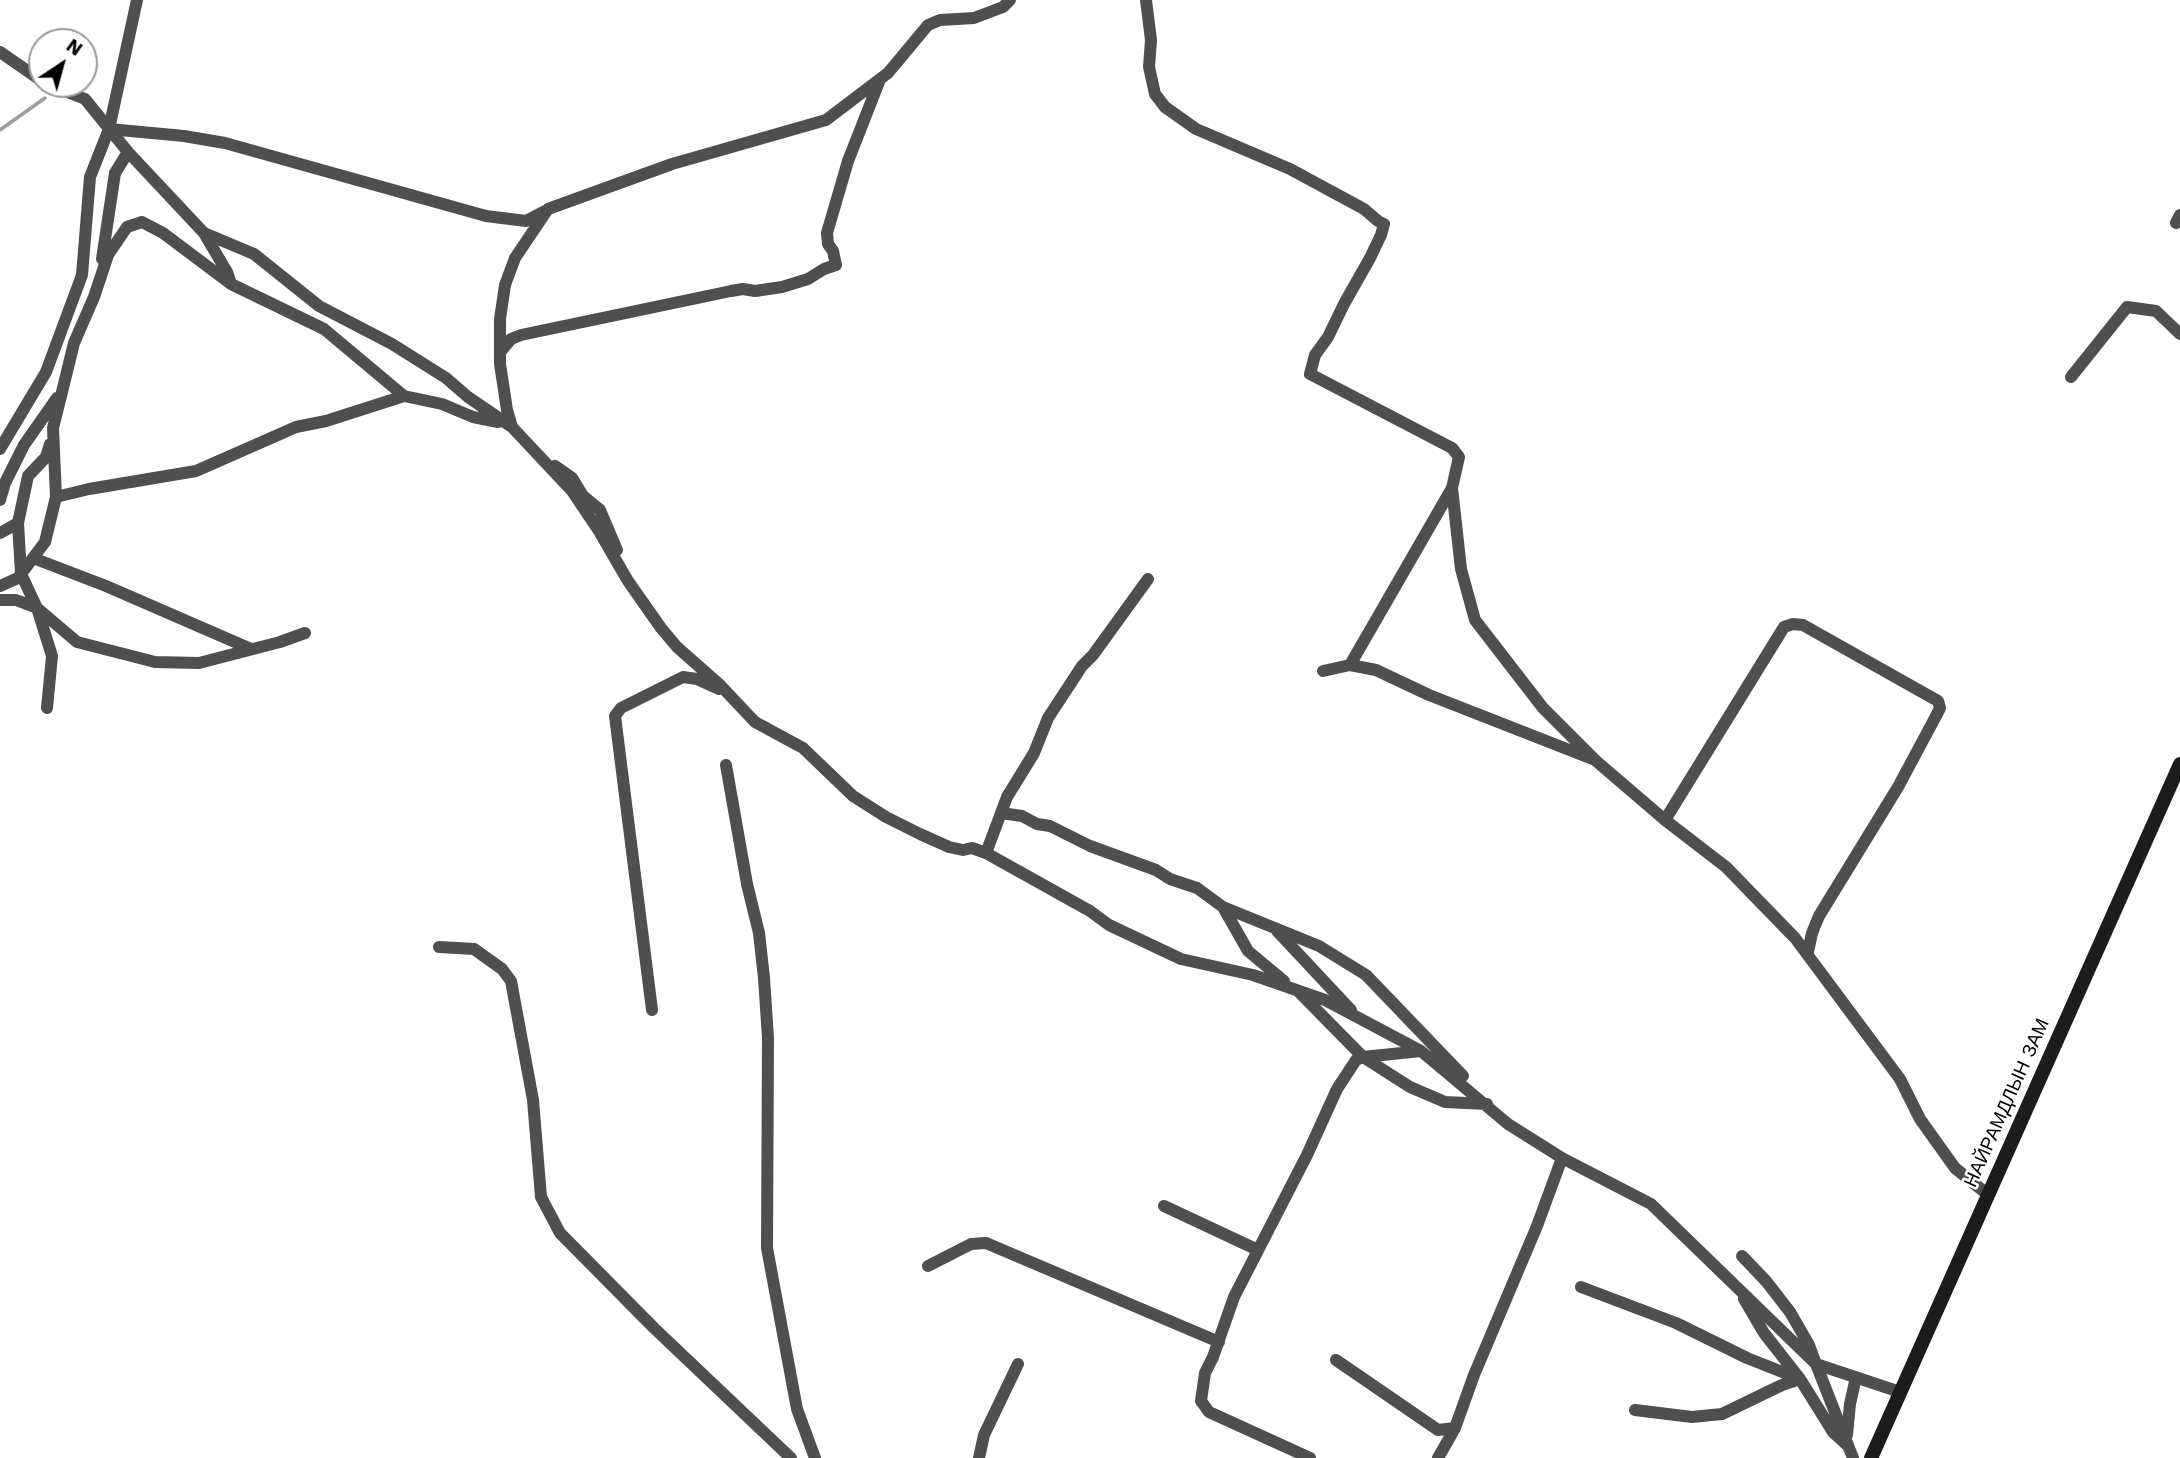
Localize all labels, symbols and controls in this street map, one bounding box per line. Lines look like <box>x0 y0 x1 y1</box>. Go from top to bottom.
north arrow <box>28 28 98 98</box>
text: N <box>62 34 87 61</box>
street label: НАЙРАМДЛЫН ЗАМ <box>1960 1015 2054 1191</box>

